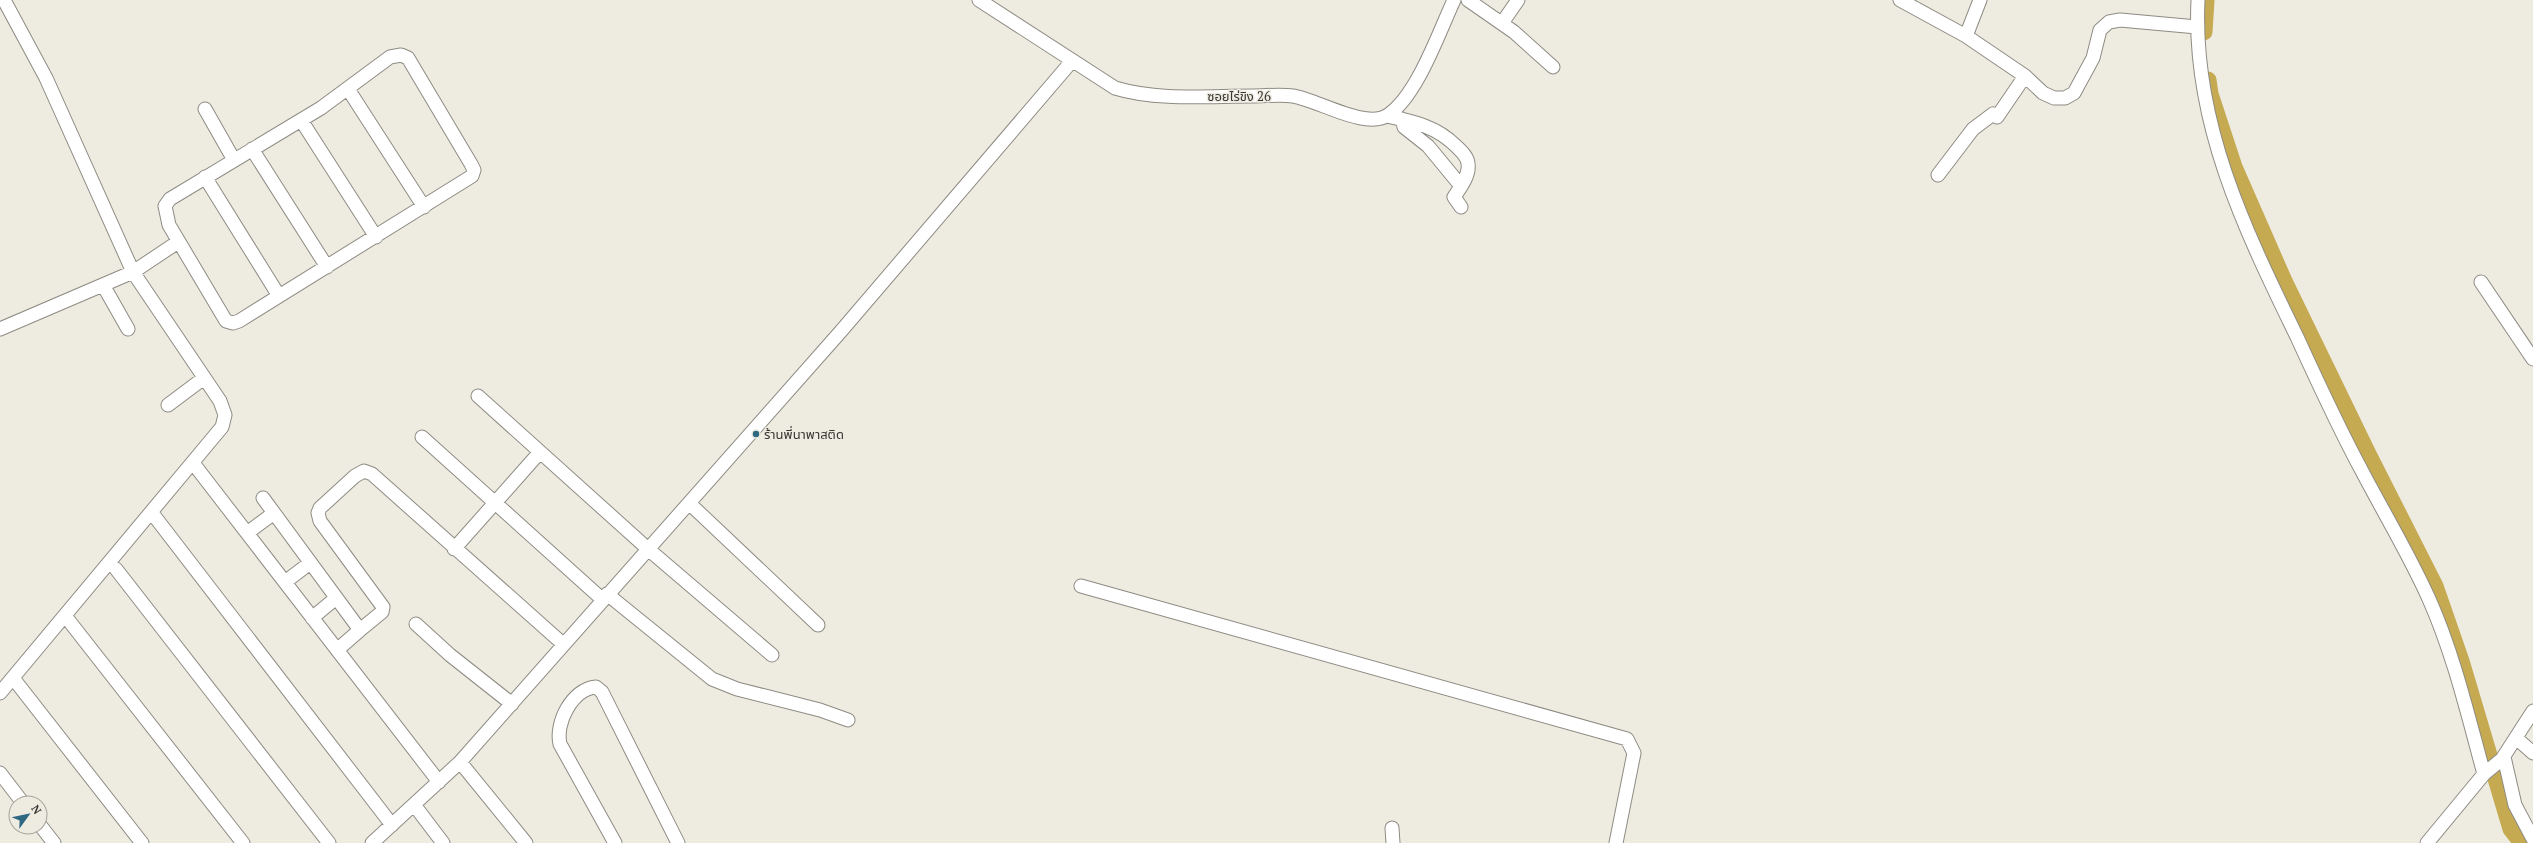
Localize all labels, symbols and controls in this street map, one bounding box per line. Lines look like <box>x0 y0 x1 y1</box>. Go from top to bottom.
street label: ซอยไร่ขิง 26 <box>1207 87 1271 105</box>
place label: ร้านพี่นาพาสติด <box>764 425 844 443</box>
marker: ร้านพี่นาพาสติด <box>751 429 761 439</box>
north arrow <box>8 795 48 835</box>
text: N <box>28 802 45 817</box>

